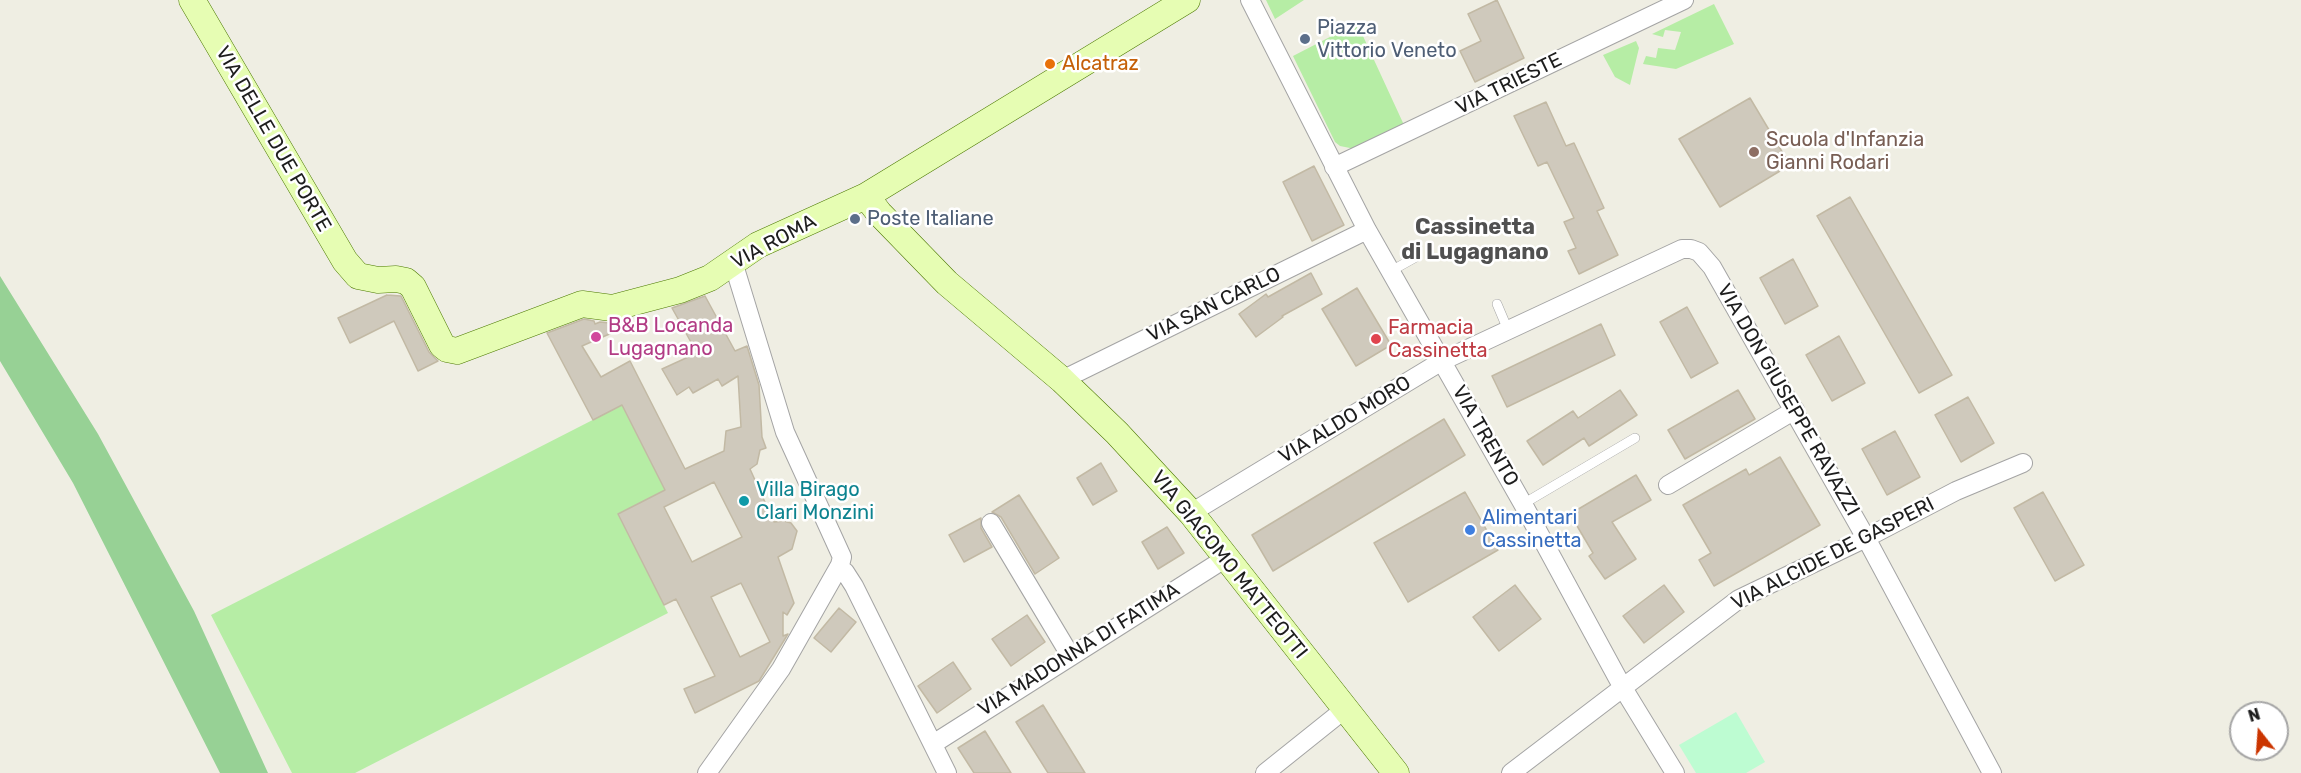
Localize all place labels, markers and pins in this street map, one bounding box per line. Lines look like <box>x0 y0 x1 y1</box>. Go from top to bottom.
place label: Piazza Vittorio Veneto <box>1317 16 1457 63</box>
marker: Piazza Vittorio Veneto <box>1298 32 1312 46</box>
place label: Alcatraz <box>1062 52 1139 76</box>
marker: Alcatraz <box>1043 57 1057 71</box>
place label: Scuola d'Infanzia Gianni Rodari <box>1766 128 1924 175</box>
marker: Scuola d'Infanzia Gianni Rodari <box>1747 145 1761 159</box>
place label: Poste Italiane <box>867 207 994 231</box>
marker: Poste Italiane <box>848 212 862 226</box>
place label: B&B Locanda Lugagnano <box>608 314 733 361</box>
place label: Farmacia Cassinetta <box>1388 316 1488 363</box>
marker: B&B Locanda Lugagnano <box>589 330 603 344</box>
marker: Farmacia Cassinetta <box>1369 332 1383 346</box>
place label: Villa Birago Clari Monzini <box>756 478 874 525</box>
marker: Villa Birago Clari Monzini <box>737 494 751 508</box>
place label: Alimentari Cassinetta <box>1482 506 1582 553</box>
marker: Alimentari Cassinetta <box>1463 523 1477 537</box>

